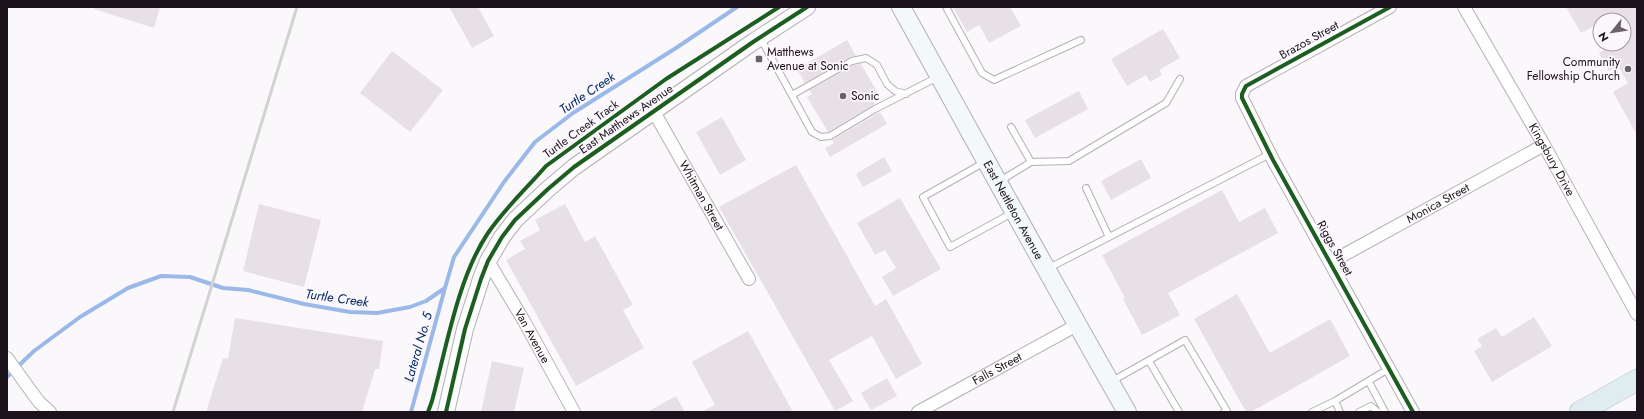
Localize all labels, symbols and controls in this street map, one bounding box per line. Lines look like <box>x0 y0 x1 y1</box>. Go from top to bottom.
north arrow <box>1592 12 1632 52</box>
street label: Brazos Street <box>1276 16 1342 64</box>
text: N <box>1594 29 1612 45</box>
place label: Matthews Avenue at Sonic <box>767 43 849 75</box>
place label: Community Fellowship Church <box>1527 53 1621 85</box>
marker: Matthews Avenue at Sonic <box>754 54 764 64</box>
marker: Community Fellowship Church <box>1623 64 1633 74</box>
water label: Turtle Creek <box>555 67 619 119</box>
street label: East Matthews Avenue <box>575 80 677 158</box>
place label: Sonic <box>851 87 880 105</box>
marker: Sonic <box>838 91 848 101</box>
street label: Turtle Creek Track <box>540 95 623 163</box>
street label: Kingsbury Drive <box>1524 120 1579 199</box>
street label: Whitman Street <box>674 157 729 234</box>
street label: East Nettleton Avenue <box>979 157 1048 263</box>
street label: Monica Street <box>1403 179 1473 228</box>
street label: Riggs Street <box>1312 217 1358 279</box>
water label: Turtle Creek <box>304 284 370 312</box>
street label: Van Avenue <box>510 305 555 366</box>
water label: Lateral No. 5 <box>399 309 437 384</box>
street label: Falls Street <box>969 348 1025 390</box>

